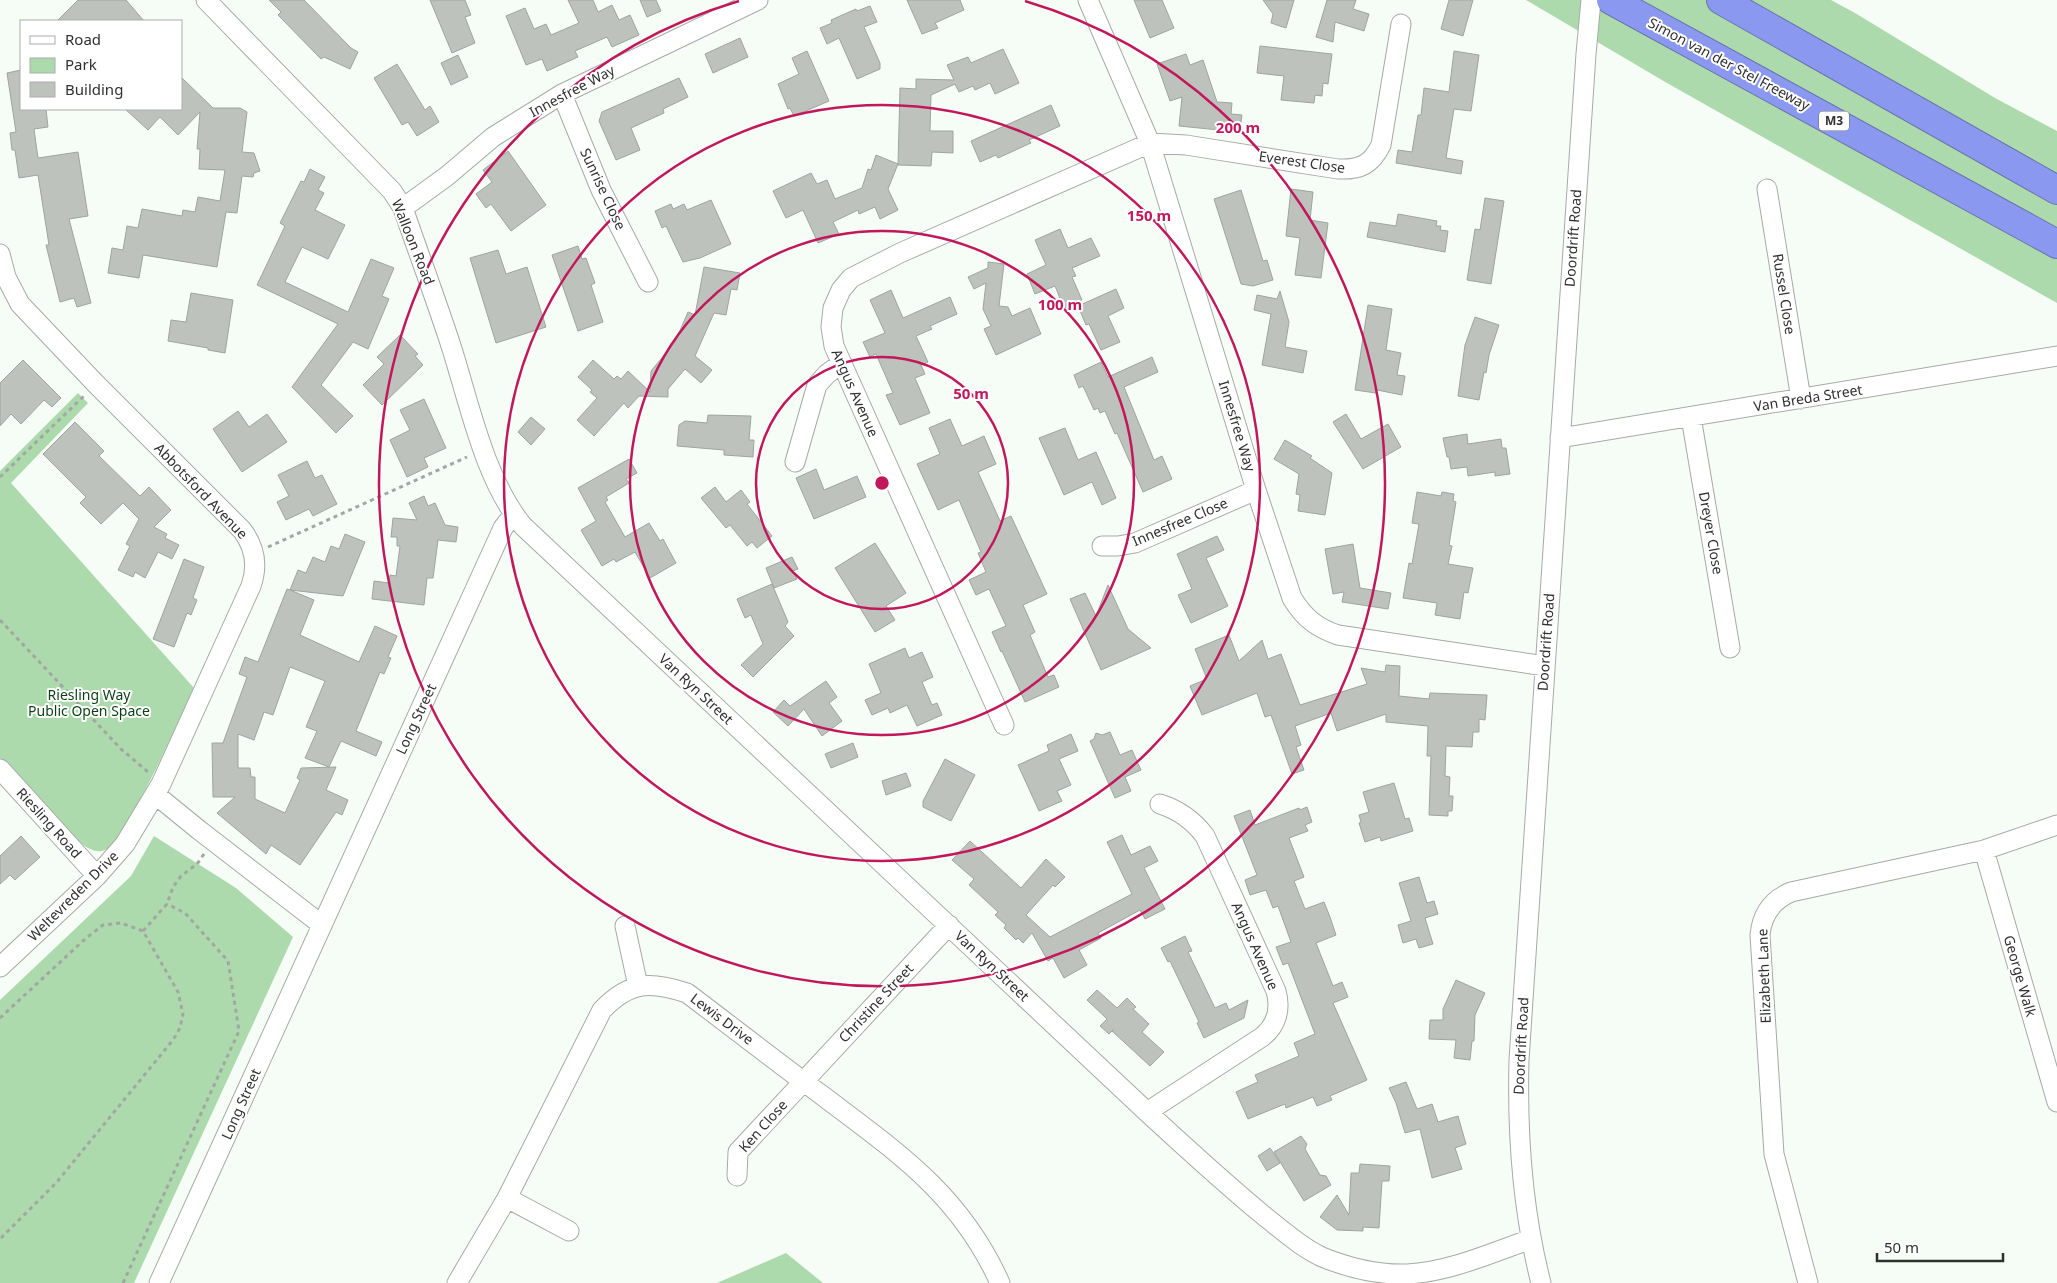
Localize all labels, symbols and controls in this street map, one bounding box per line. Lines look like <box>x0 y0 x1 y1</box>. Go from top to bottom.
street label: Simon van der Stel Freeway <box>1645 13 1814 115</box>
legend <box>20 20 182 110</box>
text: Road <box>65 29 101 49</box>
text: Park <box>65 54 97 74</box>
street label: Innesfree Way <box>526 60 619 121</box>
text: Building <box>65 79 123 99</box>
road number: M3 <box>1819 112 1849 130</box>
text: 200 m <box>1216 117 1260 137</box>
street label: Sunrise Close <box>576 145 631 233</box>
street label: Everest Close <box>1258 146 1347 177</box>
street label: Doordrift Road <box>1560 189 1585 287</box>
street label: Walloon Road <box>388 196 439 287</box>
text: 150 m <box>1127 205 1171 225</box>
street label: Russel Close <box>1769 252 1800 336</box>
text: 100 m <box>1038 294 1082 314</box>
street label: Angus Avenue <box>828 346 883 440</box>
street label: Innesfree Way <box>1215 378 1261 474</box>
street label: Van Breda Street <box>1752 380 1864 415</box>
text: 50 m <box>953 383 989 403</box>
street label: Abbotsford Avenue <box>151 439 252 543</box>
centre of rings <box>873 474 891 492</box>
street label: Dreyer Close <box>1695 490 1728 576</box>
street label: Innesfree Close <box>1129 493 1231 550</box>
street label: Doordrift Road <box>1533 593 1558 691</box>
street label: Van Ryn Street <box>655 649 738 728</box>
street label: Long Street <box>391 680 440 757</box>
park label: Riesling Way Public Open Space <box>28 685 150 720</box>
street label: Riesling Road <box>13 783 86 862</box>
street label: Weltevreden Drive <box>23 846 122 945</box>
street label: Angus Avenue <box>1228 899 1283 993</box>
street label: Van Ryn Street <box>951 926 1034 1005</box>
street label: Elizabeth Lane <box>1752 928 1775 1024</box>
street label: George Walk <box>2000 933 2041 1019</box>
street label: Christine Street <box>834 959 917 1046</box>
street label: Lewis Drive <box>687 989 758 1049</box>
street label: Doordrift Road <box>1508 997 1533 1095</box>
street label: Long Street <box>216 1065 265 1142</box>
street label: Ken Close <box>734 1095 791 1156</box>
scale bar <box>1877 1230 2003 1262</box>
text: 50 m <box>1884 1237 1919 1257</box>

